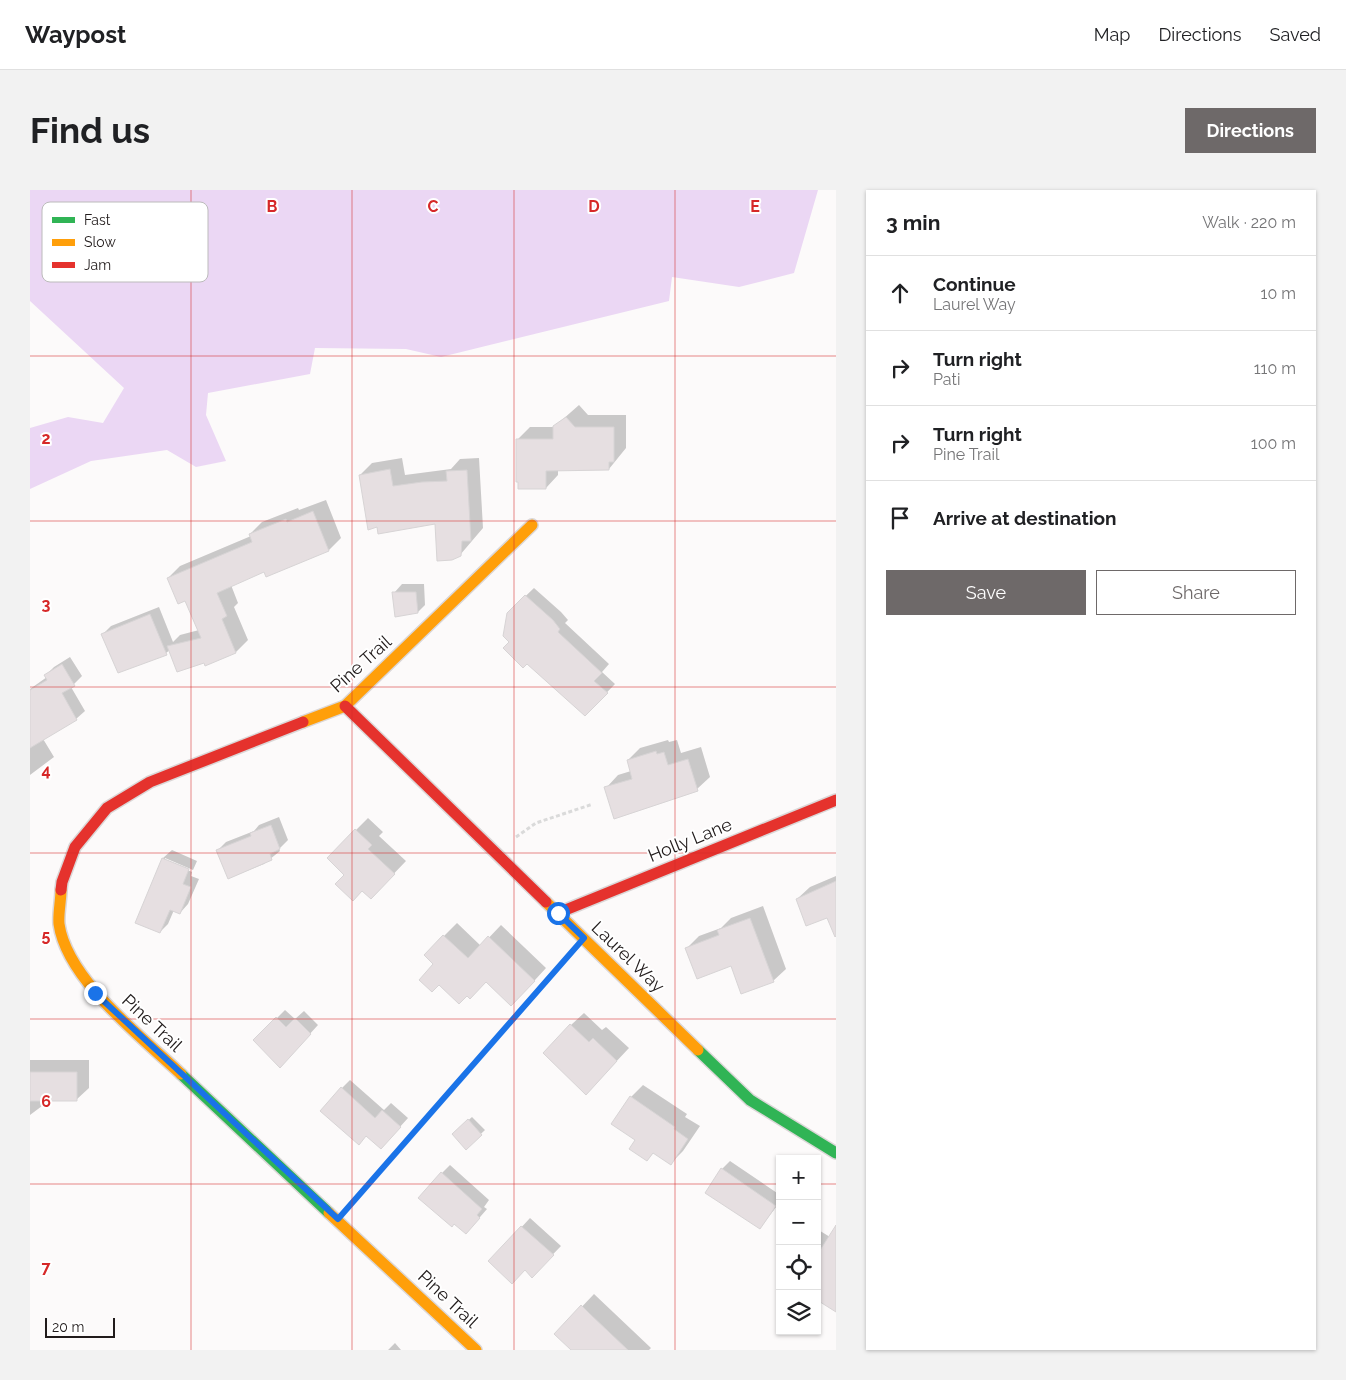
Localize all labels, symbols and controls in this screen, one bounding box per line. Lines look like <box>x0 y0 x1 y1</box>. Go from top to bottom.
text: Waypost <box>25 20 126 49</box>
text: Map <box>1094 24 1130 45</box>
text: Directions <box>1158 24 1242 45</box>
text: Saved <box>1270 24 1321 45</box>
button: Directions <box>1185 108 1316 153</box>
text: Find us <box>30 110 150 151</box>
text: B <box>267 197 278 216</box>
text: C <box>428 197 439 216</box>
text: D <box>588 197 600 216</box>
text: E <box>750 197 760 216</box>
legend <box>42 202 208 282</box>
text: 3 min <box>886 210 940 235</box>
text: Fast <box>84 212 111 228</box>
text: Walk · 220 m <box>1202 213 1296 232</box>
text: Slow <box>84 234 116 250</box>
text: Jam <box>84 257 111 273</box>
text: Continue <box>933 273 1016 295</box>
icon: ahead <box>886 279 914 307</box>
text: 10 m <box>1261 284 1296 303</box>
text: Laurel Way <box>933 295 1016 314</box>
text: Turn right <box>933 348 1022 370</box>
icon: right <box>886 354 914 382</box>
text: 110 m <box>1254 359 1296 378</box>
text: Pati <box>933 370 960 389</box>
text: Turn right <box>933 423 1022 445</box>
text: 2 <box>41 429 51 448</box>
icon: right <box>886 429 914 457</box>
text: 100 m <box>1251 434 1296 453</box>
text: Pine Trail <box>933 445 999 464</box>
icon: arrive <box>886 504 914 532</box>
text: Arrive at destination <box>933 507 1117 529</box>
button: Save <box>886 570 1086 615</box>
button: Share <box>1096 570 1296 615</box>
text: 3 <box>42 595 51 614</box>
street label: Pine Trail <box>326 631 395 696</box>
text: 4 <box>41 761 51 780</box>
street label: Holly Lane <box>645 813 735 866</box>
route start <box>547 902 570 925</box>
street label: Laurel Way <box>588 917 669 997</box>
text: 5 <box>42 926 51 945</box>
route end <box>84 982 107 1005</box>
street label: Pine Trail <box>118 990 187 1056</box>
text: 6 <box>41 1092 51 1111</box>
map controls <box>776 1155 821 1335</box>
button: + <box>776 1155 821 1200</box>
button: − <box>776 1200 821 1245</box>
button: locate <box>776 1245 821 1290</box>
text: 7 <box>42 1258 51 1277</box>
street label: Pine Trail <box>414 1266 483 1332</box>
button: layers <box>776 1290 821 1335</box>
scale bar <box>45 1315 115 1338</box>
text: 20 m <box>52 1319 84 1335</box>

